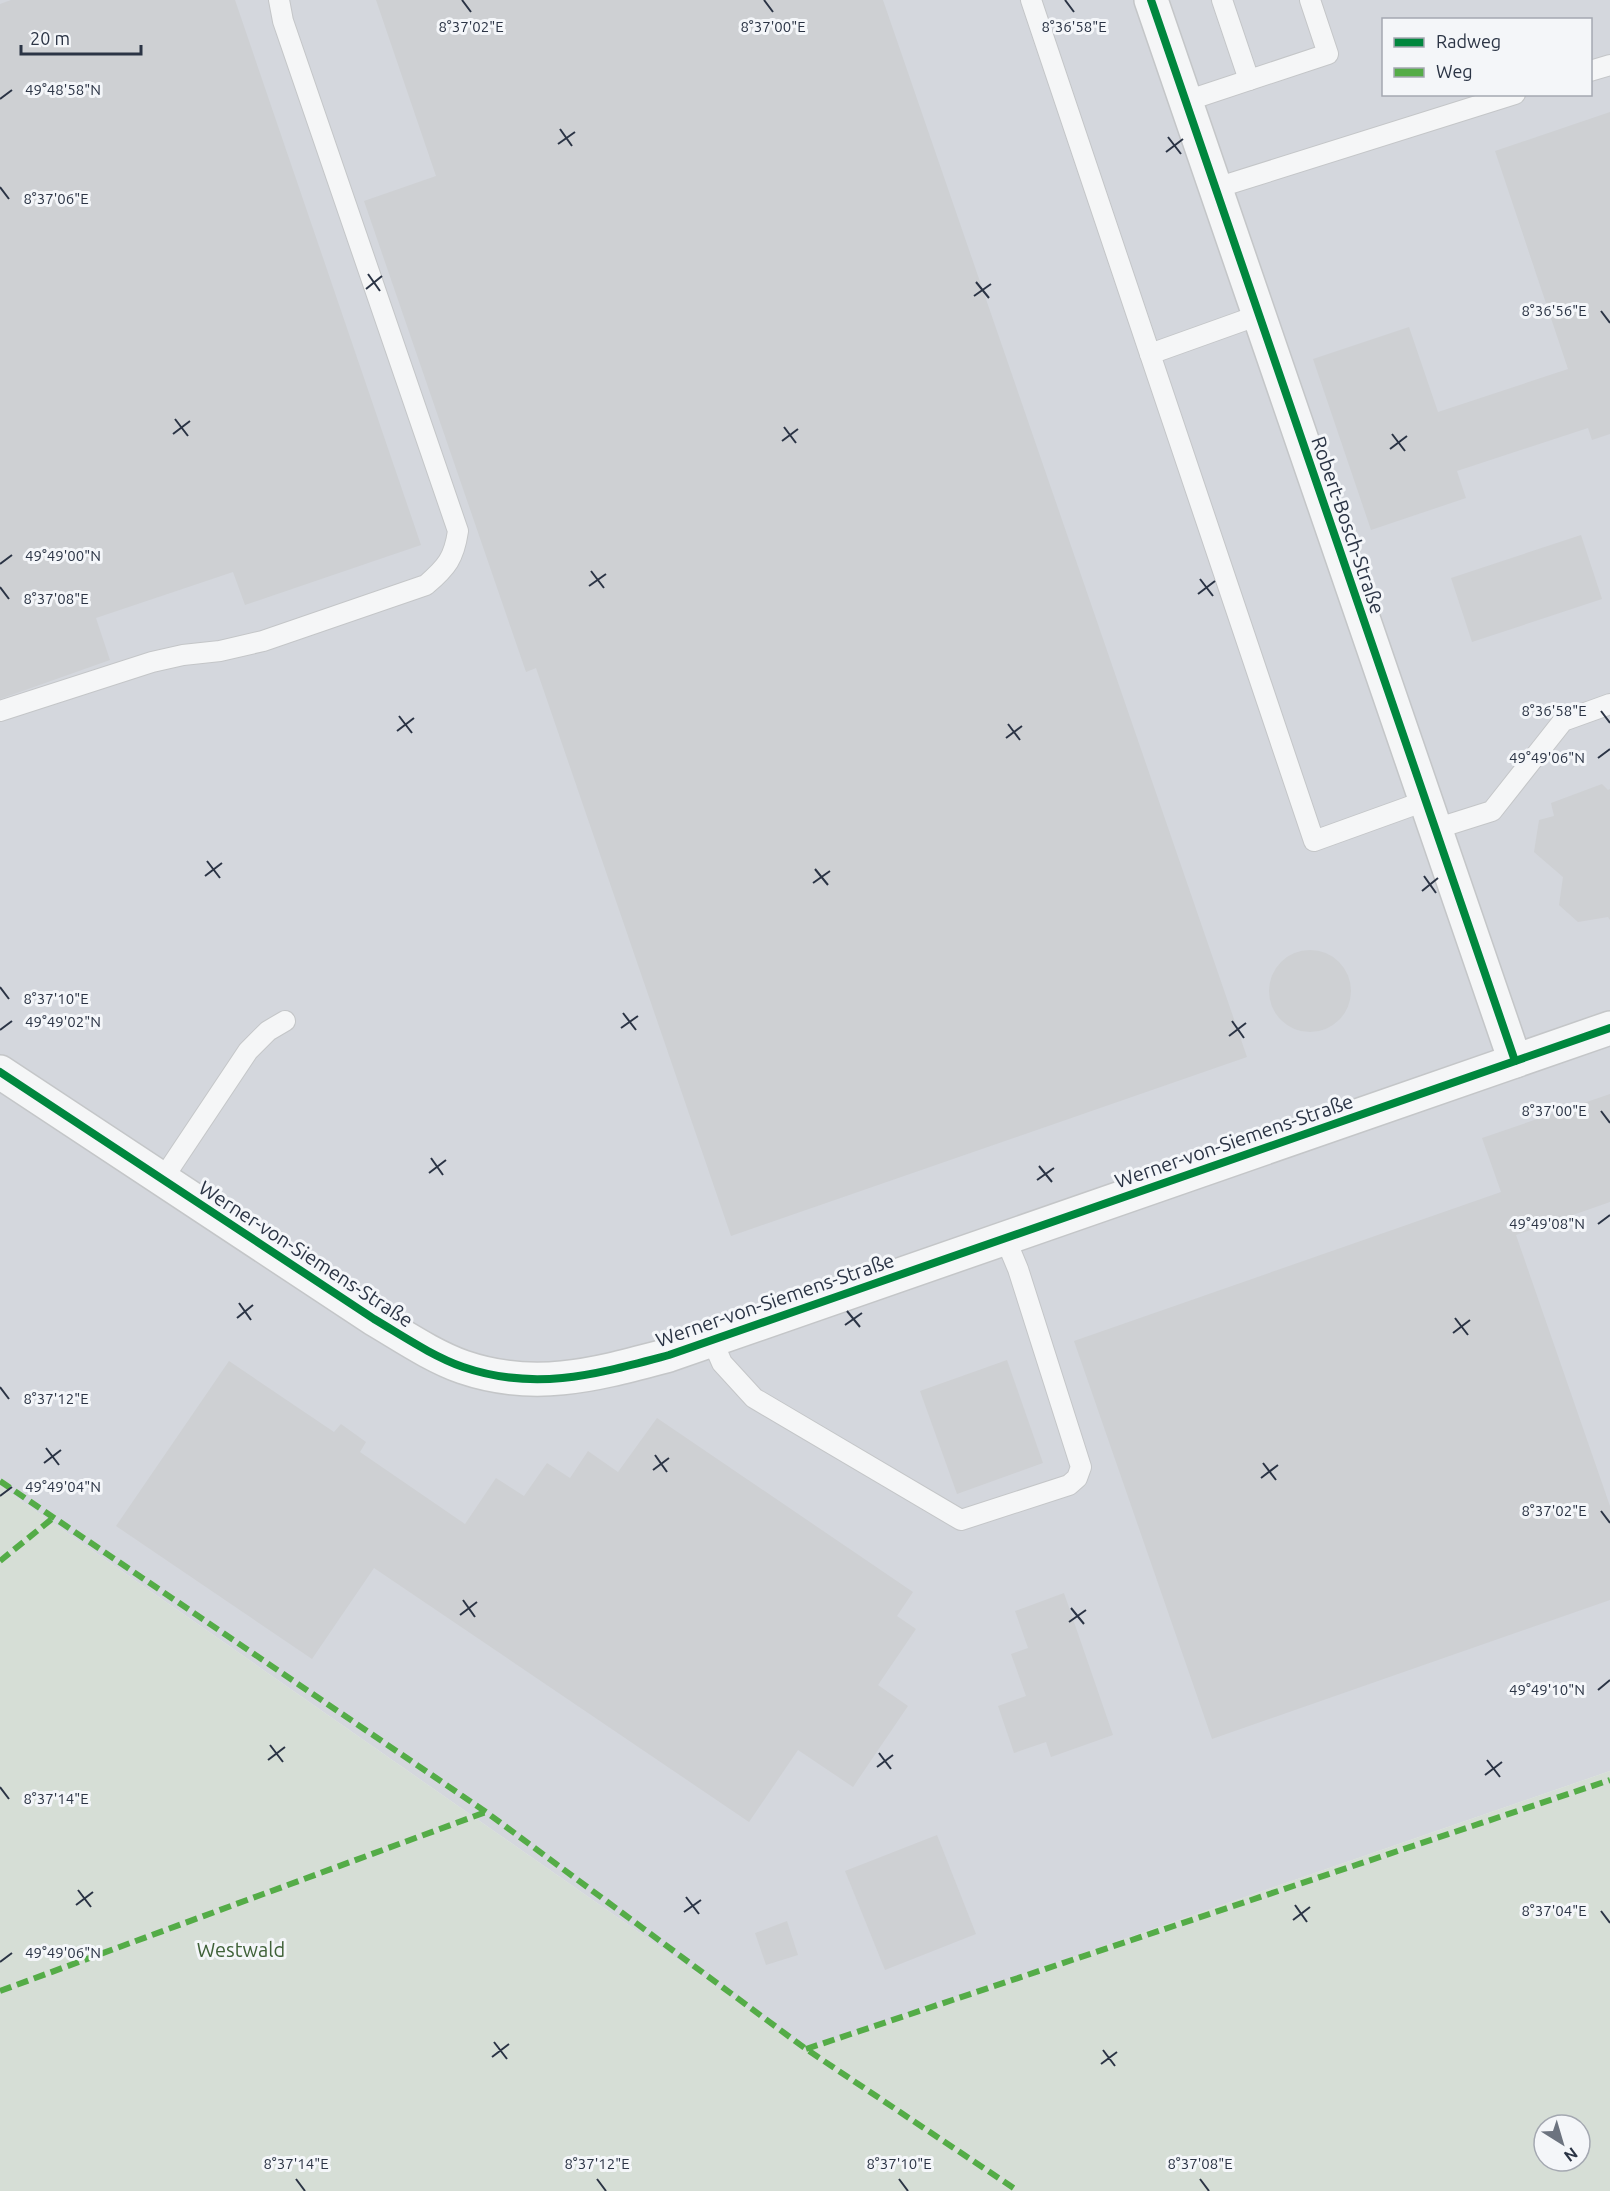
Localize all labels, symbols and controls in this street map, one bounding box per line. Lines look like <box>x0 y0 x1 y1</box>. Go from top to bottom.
scale bar <box>21 18 141 56</box>
text: 8°37'02"E <box>438 18 504 35</box>
text: 8°37'00"E <box>740 18 806 35</box>
text: 8°36'58"E <box>1041 18 1107 35</box>
legend <box>1382 18 1592 96</box>
text: 20 m <box>30 28 70 48</box>
text: Radweg <box>1436 31 1501 51</box>
text: Weg <box>1436 61 1473 81</box>
text: 49°48'58"N <box>25 81 101 98</box>
text: 8°37'06"E <box>23 190 89 207</box>
text: 8°36'56"E <box>1521 302 1587 319</box>
street label: Robert-Bosch-Straße <box>1307 433 1390 617</box>
text: 49°49'00"N <box>25 547 101 564</box>
text: 8°37'08"E <box>23 590 89 607</box>
text: 8°36'58"E <box>1521 702 1587 719</box>
text: 49°49'06"N <box>1509 749 1585 766</box>
text: 8°37'10"E <box>23 990 89 1007</box>
text: 49°49'02"N <box>25 1013 101 1030</box>
street label: Werner-von-Siemens-Straße <box>1112 1089 1356 1192</box>
text: 8°37'00"E <box>1521 1102 1587 1119</box>
street label: Werner-von-Siemens-Straße <box>195 1176 418 1332</box>
text: 49°49'08"N <box>1509 1215 1585 1232</box>
street label: Werner-von-Siemens-Straße <box>653 1248 897 1351</box>
text: 8°37'12"E <box>23 1390 89 1407</box>
text: 49°49'04"N <box>25 1478 101 1495</box>
text: 8°37'02"E <box>1521 1502 1587 1519</box>
text: 49°49'10"N <box>1509 1681 1585 1698</box>
text: 8°37'14"E <box>23 1790 89 1807</box>
text: 8°37'04"E <box>1521 1902 1587 1919</box>
park label: Westwald <box>197 1938 285 1961</box>
text: 49°49'06"N <box>25 1944 101 1961</box>
north arrow <box>1532 2113 1592 2173</box>
text: N <box>1561 2144 1581 2166</box>
text: 8°37'14"E <box>263 2155 329 2172</box>
text: 8°37'12"E <box>564 2155 630 2172</box>
text: 8°37'10"E <box>866 2155 932 2172</box>
text: 8°37'08"E <box>1167 2155 1233 2172</box>

